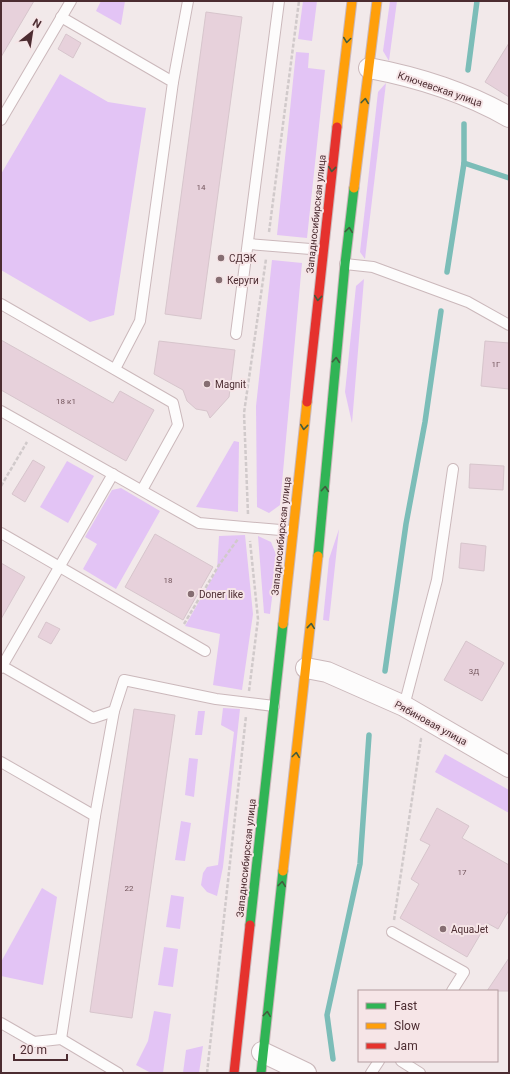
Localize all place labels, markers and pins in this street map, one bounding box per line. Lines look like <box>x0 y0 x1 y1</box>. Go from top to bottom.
marker: СДЭК <box>216 253 226 263</box>
place label: СДЭК <box>229 253 257 264</box>
marker: Керуги <box>214 275 224 285</box>
place label: Керуги <box>227 275 259 286</box>
marker: Magnit <box>202 379 212 389</box>
place label: Magnit <box>215 379 246 390</box>
marker: Doner like <box>186 589 196 599</box>
place label: Doner like <box>199 589 243 600</box>
marker: AquaJet <box>438 924 448 934</box>
place label: AquaJet <box>451 924 488 935</box>

